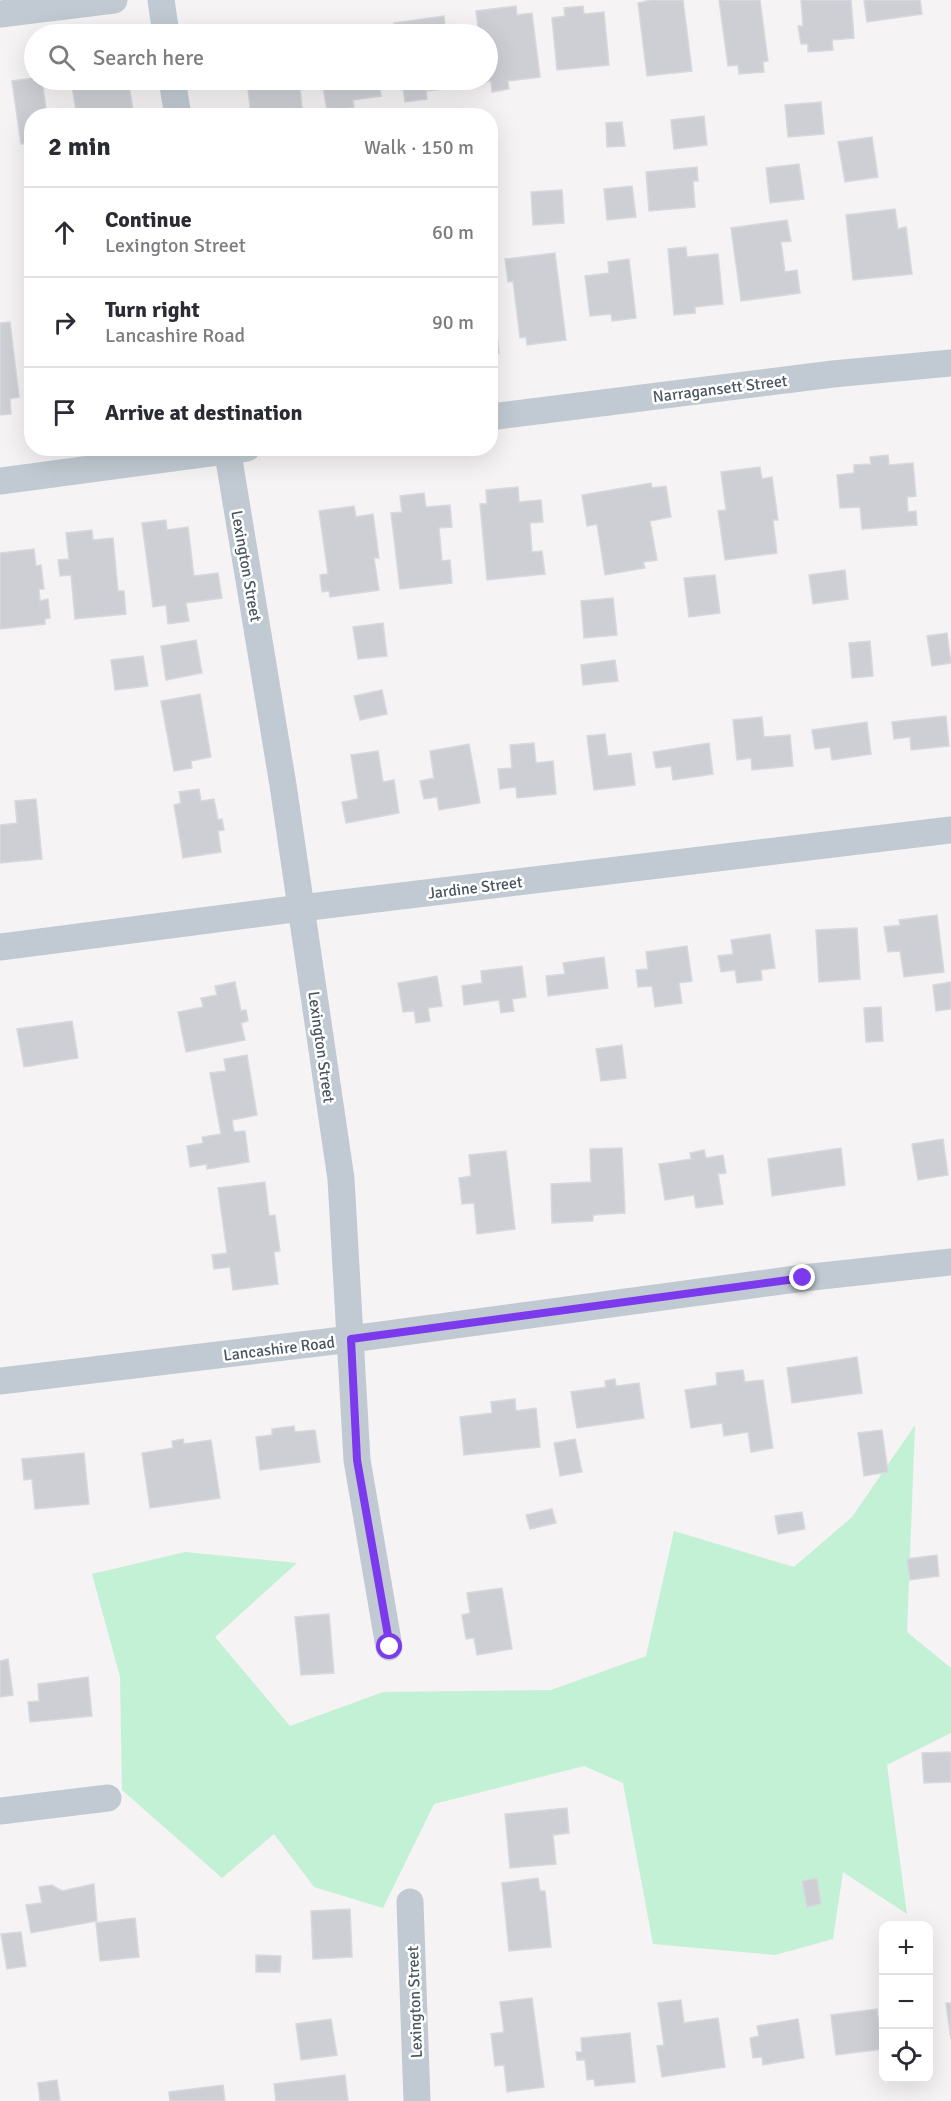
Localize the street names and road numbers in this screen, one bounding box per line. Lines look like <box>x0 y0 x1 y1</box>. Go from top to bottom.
street label: Narragansett Street <box>652 371 789 407</box>
street label: Lexington Street <box>226 509 266 624</box>
street label: Jardine Street <box>427 872 524 904</box>
street label: Lexington Street <box>303 990 339 1105</box>
street label: Lancashire Road <box>222 1332 336 1366</box>
street label: Lexington Street <box>403 1945 427 2059</box>

